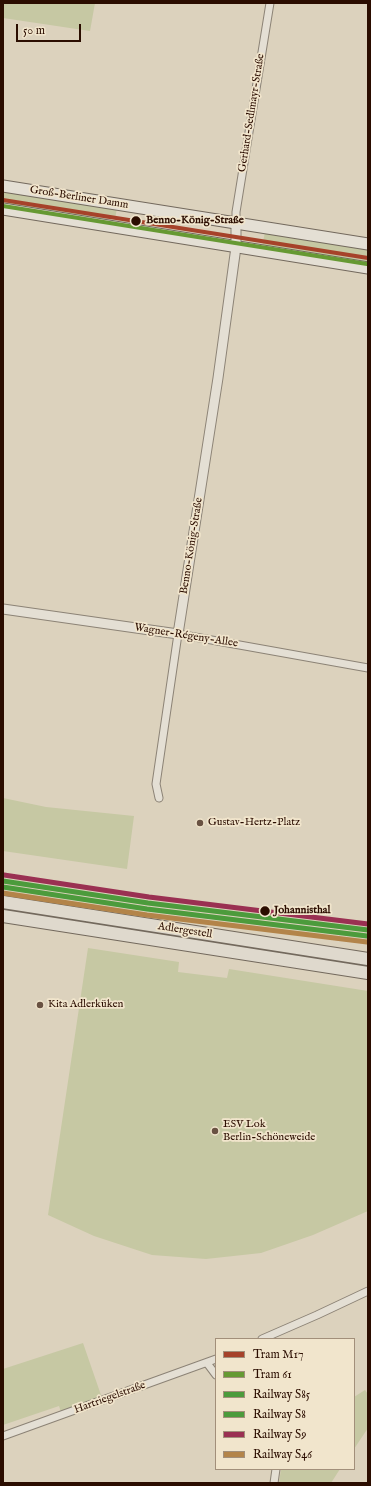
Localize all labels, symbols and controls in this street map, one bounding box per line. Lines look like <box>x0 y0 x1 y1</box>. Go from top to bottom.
scale bar <box>18 16 83 42</box>
text: 50 m <box>23 23 45 38</box>
street label: Gerhard-Sedlmayr-Straße <box>236 53 268 173</box>
street label: Groß-Berliner Damm <box>29 184 129 212</box>
marker: Benno-König-Straße <box>129 214 143 228</box>
place label: Benno-König-Straße <box>146 214 244 228</box>
street label: Benno-König-Straße <box>178 497 206 595</box>
street label: Wagner-Régeny-Allee <box>133 621 239 651</box>
place label: Gustav-Hertz-Platz <box>208 816 300 830</box>
marker: Gustav-Hertz-Platz <box>195 818 205 828</box>
marker: Johannisthal <box>258 904 272 918</box>
place label: Johannisthal <box>274 904 331 918</box>
street label: Adlergestell <box>157 920 213 942</box>
place label: Kita Adlerküken <box>48 998 123 1012</box>
marker: Kita Adlerküken <box>35 1000 45 1010</box>
place label: ESV Lok Berlin-Schöneweide <box>223 1118 315 1144</box>
marker: ESV Lok Berlin-Schöneweide <box>210 1126 220 1136</box>
legend <box>215 1338 355 1470</box>
text: Tram M17 <box>253 1347 304 1362</box>
text: Tram 61 <box>253 1367 292 1382</box>
street label: Hartriegelstraße <box>72 1379 148 1417</box>
text: Railway S85 <box>253 1387 310 1402</box>
text: Railway S8 <box>253 1407 306 1422</box>
text: Railway S9 <box>253 1427 306 1442</box>
text: Railway S46 <box>253 1447 312 1462</box>

